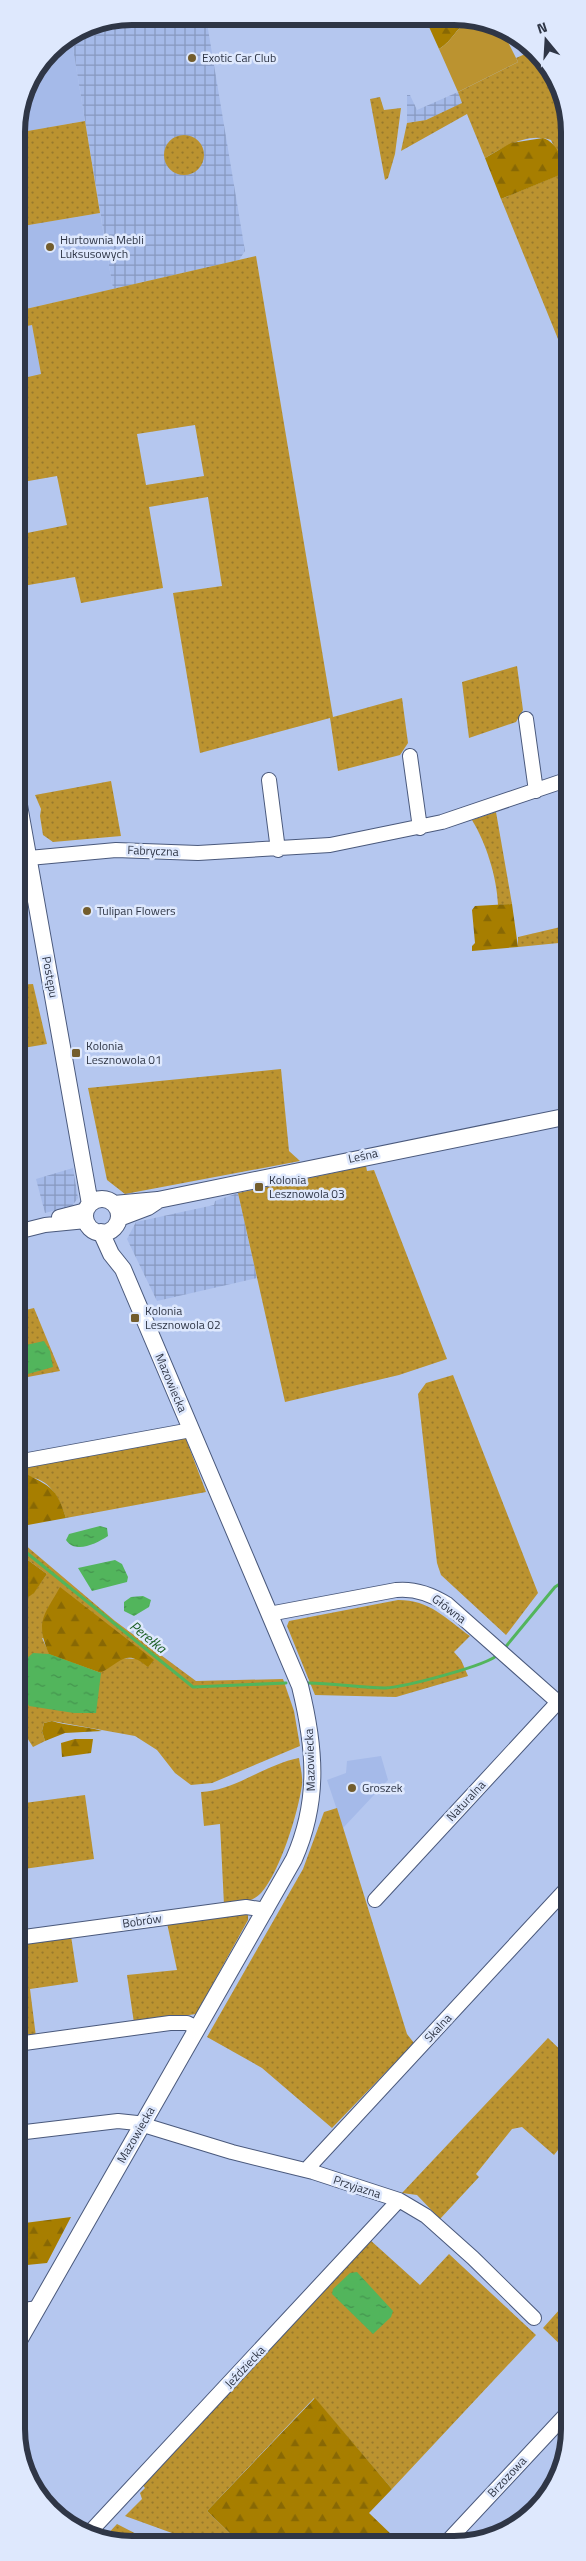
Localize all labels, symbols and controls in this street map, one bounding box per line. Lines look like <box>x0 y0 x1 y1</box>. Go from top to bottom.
north arrow <box>521 15 571 65</box>
text: N <box>534 16 550 39</box>
place label: Exotic Car Club <box>202 48 276 67</box>
marker: Exotic Car Club <box>186 52 198 64</box>
place label: Hurtownia Mebli Luksusowych <box>60 230 144 263</box>
marker: Hurtownia Mebli Luksusowych <box>44 241 56 253</box>
street label: Fabryczna <box>127 840 179 861</box>
place label: Tulipan Flowers <box>97 901 176 920</box>
marker: Tulipan Flowers <box>81 905 93 917</box>
street label: Postępu <box>37 954 64 999</box>
place label: Kolonia Lesznowola 01 <box>86 1036 162 1069</box>
marker: Kolonia Lesznowola 01 <box>70 1047 82 1059</box>
street label: Leśna <box>346 1143 379 1168</box>
place label: Kolonia Lesznowola 03 <box>269 1170 345 1203</box>
marker: Kolonia Lesznowola 03 <box>253 1181 265 1193</box>
place label: Kolonia Lesznowola 02 <box>145 1301 221 1334</box>
marker: Kolonia Lesznowola 02 <box>129 1312 141 1324</box>
street label: Mazowiecka <box>150 1350 192 1415</box>
street label: Główna <box>428 1589 471 1628</box>
water label: Perełka <box>125 1615 172 1659</box>
street label: Mazowiecka <box>299 1728 320 1792</box>
street label: Naturalna <box>442 1776 490 1825</box>
place label: Groszek <box>362 1778 403 1797</box>
marker: Groszek <box>346 1782 358 1794</box>
street label: Bobrów <box>121 1908 163 1933</box>
street label: Skalna <box>419 2009 456 2046</box>
street label: Mazowiecka <box>112 2103 159 2167</box>
street label: Przyjazna <box>331 2170 383 2203</box>
street label: Jeździecka <box>220 2341 269 2392</box>
street label: Brzozowa <box>483 2452 531 2501</box>

